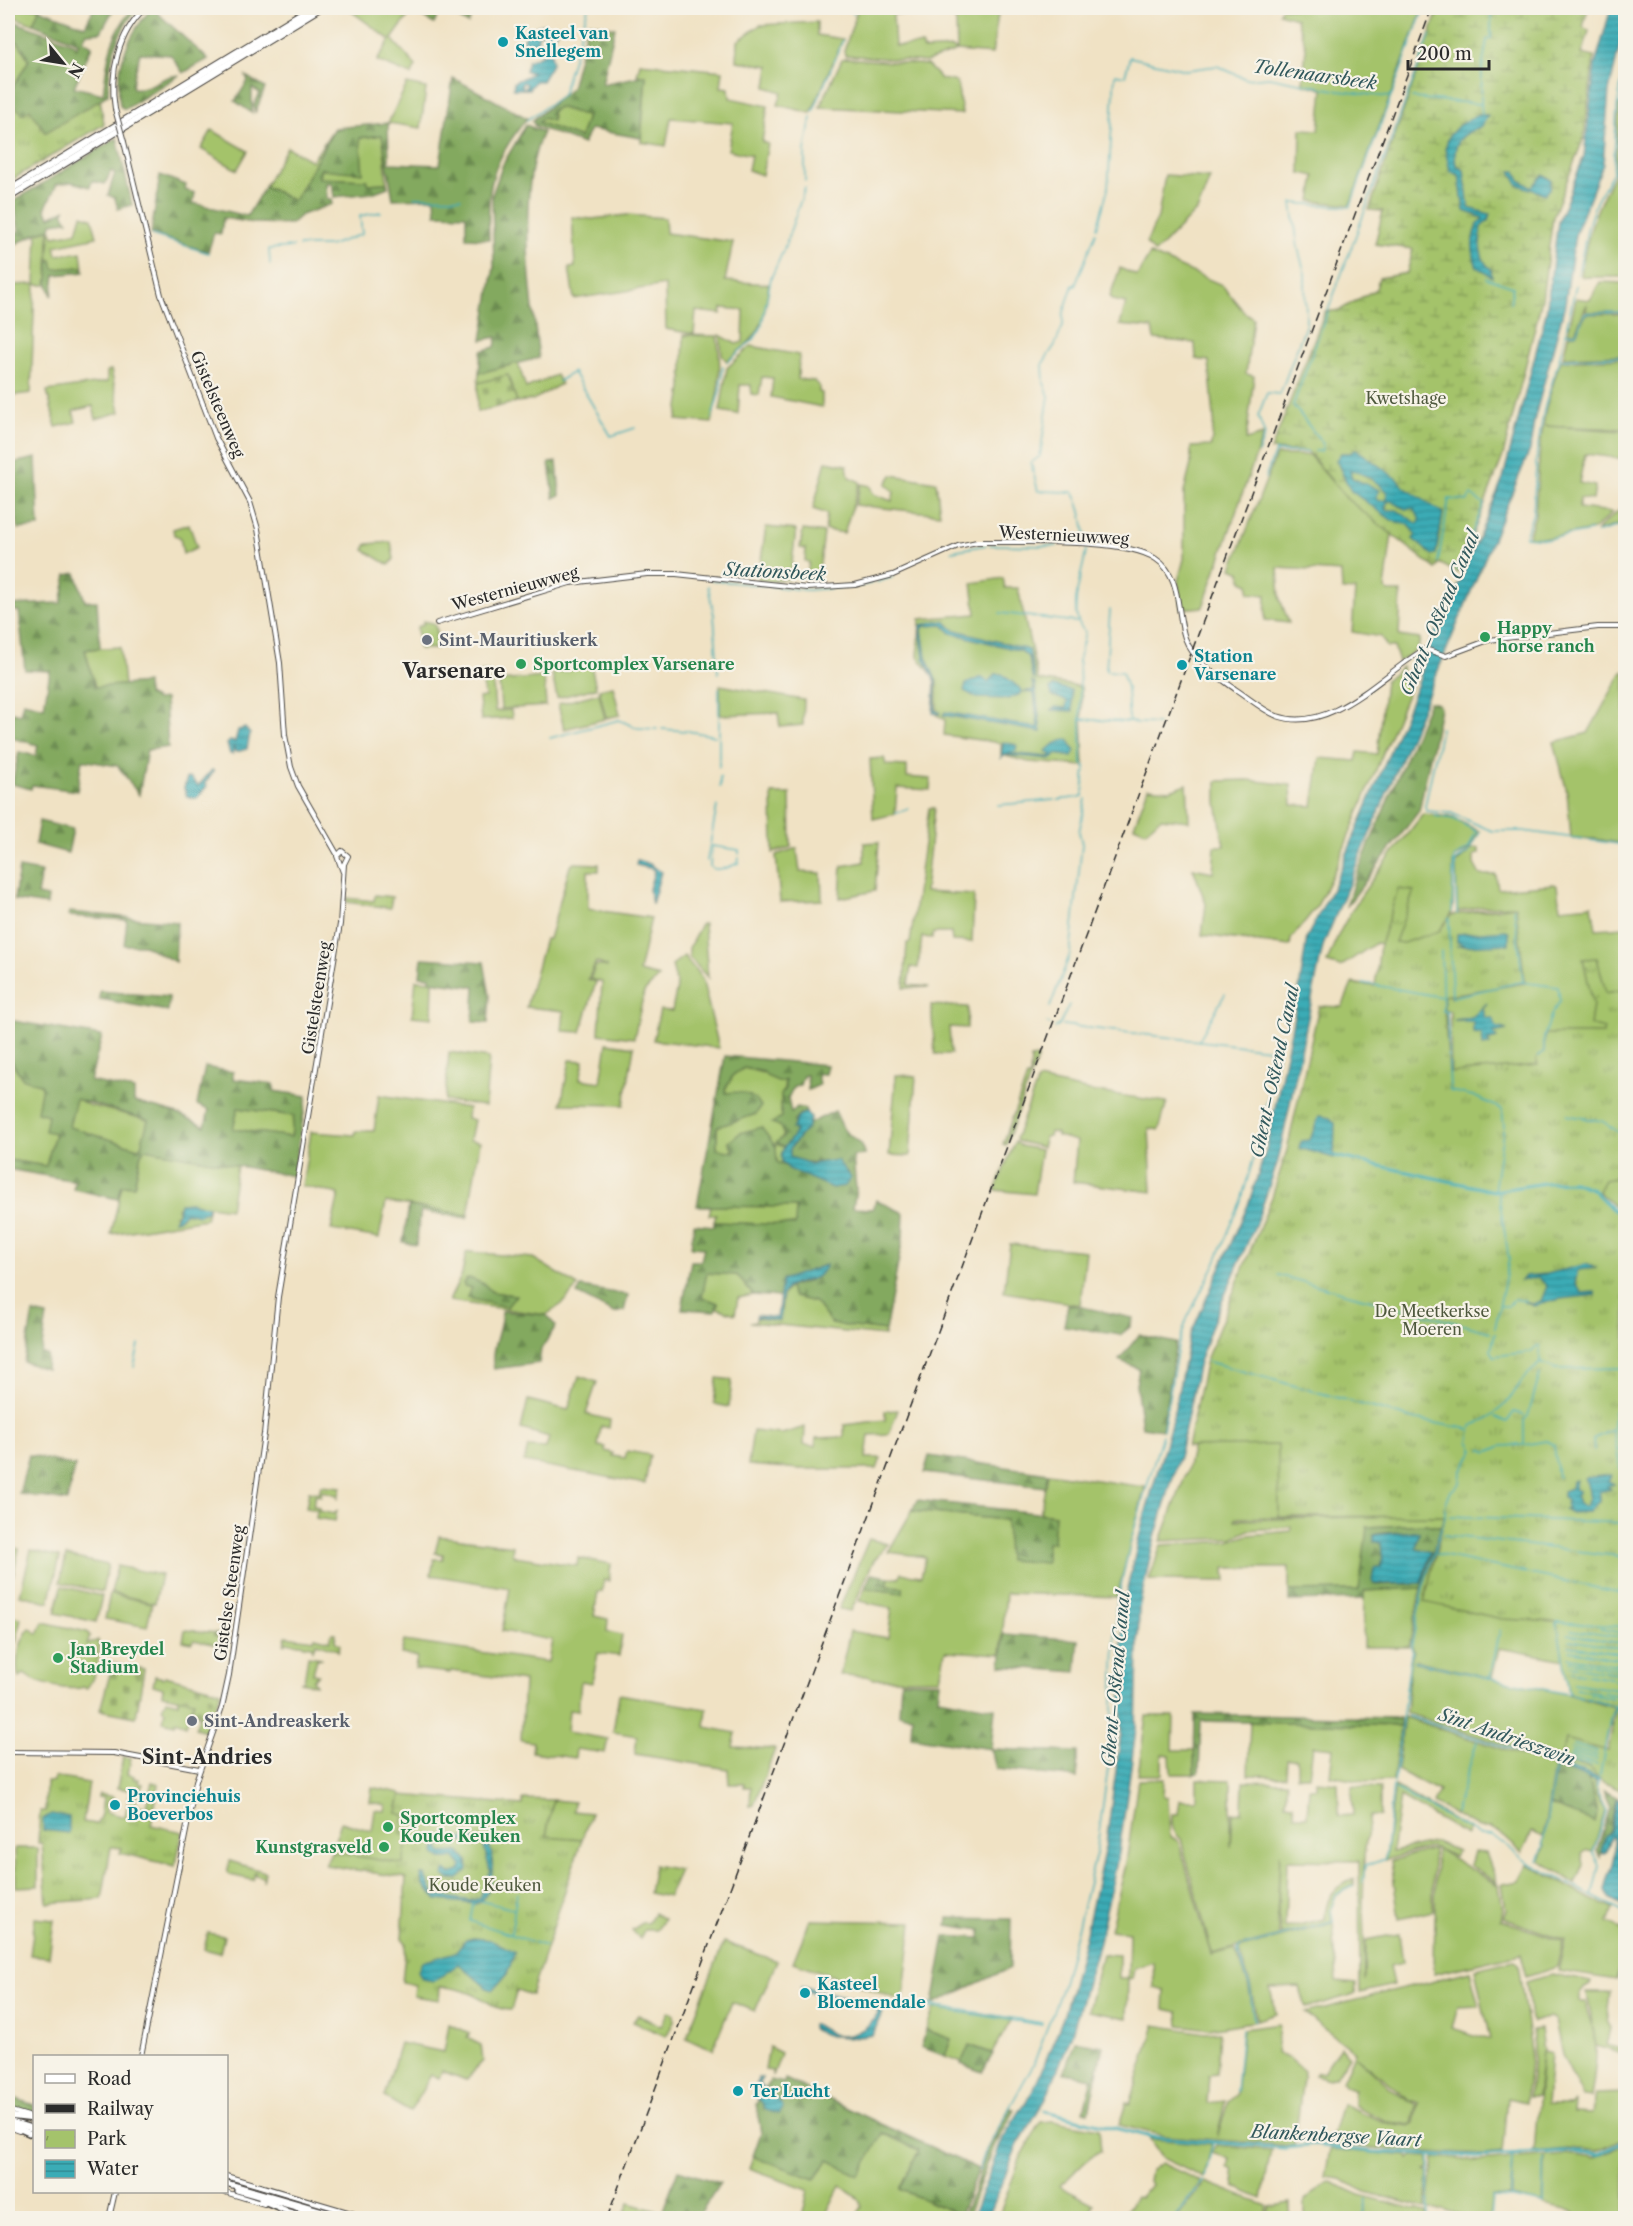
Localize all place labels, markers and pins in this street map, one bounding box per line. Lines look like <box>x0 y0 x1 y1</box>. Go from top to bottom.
place label: Kasteel van Snellegem <box>515 23 609 61</box>
marker: Kasteel van Snellegem <box>496 35 510 49</box>
place label: Happy horse ranch <box>1497 618 1595 656</box>
place label: Sint-Mauritiuskerk <box>439 630 598 650</box>
marker: Happy horse ranch <box>1478 630 1492 644</box>
marker: Sint-Mauritiuskerk <box>420 633 434 647</box>
place label: Station Varsenare <box>1193 646 1277 684</box>
place label: Sportcomplex Varsenare <box>533 654 735 674</box>
marker: Sportcomplex Varsenare <box>514 657 528 671</box>
marker: Station Varsenare <box>1175 658 1189 672</box>
place label: Jan Breydel Stadium <box>67 1639 165 1677</box>
marker: Jan Breydel Stadium <box>51 1651 65 1665</box>
place label: Sint-Andreaskerk <box>204 1711 350 1731</box>
marker: Sint-Andreaskerk <box>185 1714 199 1728</box>
place label: Provinciehuis Boeverbos <box>127 1786 241 1824</box>
marker: Provinciehuis Boeverbos <box>108 1798 122 1812</box>
place label: Sportcomplex Koude Keuken <box>400 1808 521 1846</box>
marker: Sportcomplex Koude Keuken <box>381 1820 395 1834</box>
place label: Kunstgrasveld <box>255 1837 372 1857</box>
marker: Kunstgrasveld <box>377 1840 391 1854</box>
place label: Kasteel Bloemendale <box>817 1974 926 2012</box>
marker: Kasteel Bloemendale <box>798 1986 812 2000</box>
place label: Ter Lucht <box>750 2081 831 2101</box>
marker: Ter Lucht <box>731 2084 745 2098</box>

